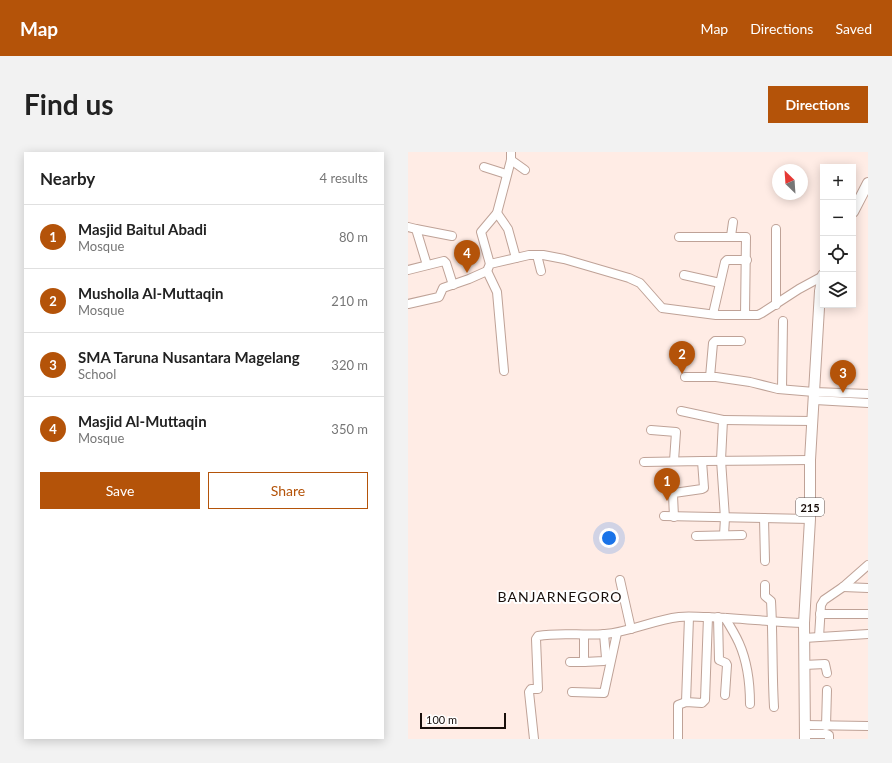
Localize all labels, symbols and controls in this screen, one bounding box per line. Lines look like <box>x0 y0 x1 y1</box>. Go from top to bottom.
text: Map <box>20 17 58 40</box>
text: Map <box>701 20 728 37</box>
text: Directions <box>750 20 813 37</box>
text: Saved <box>835 20 872 37</box>
button: Directions <box>768 86 868 123</box>
text: Find us <box>24 87 114 121</box>
north arrow <box>772 164 808 200</box>
map controls <box>820 164 856 308</box>
button: + <box>820 164 856 200</box>
text: Nearby <box>40 168 95 189</box>
text: 4 results <box>320 170 368 186</box>
button: − <box>820 200 856 236</box>
text: Masjid Baitul Abadi <box>78 220 207 238</box>
text: 1 <box>49 229 57 245</box>
text: 80 m <box>339 229 368 245</box>
button: locate <box>820 236 856 272</box>
text: Mosque <box>78 238 124 254</box>
pin: 4 <box>454 240 480 273</box>
button: layers <box>820 272 856 308</box>
text: Musholla Al-Muttaqin <box>78 284 224 302</box>
text: 2 <box>49 293 57 309</box>
text: 210 m <box>331 293 368 309</box>
text: Mosque <box>78 302 124 318</box>
pin: 2 <box>669 341 695 374</box>
text: SMA Taruna Nusantara Magelang <box>78 348 300 366</box>
text: 3 <box>49 357 57 373</box>
text: 320 m <box>331 357 368 373</box>
pin: 3 <box>830 360 856 393</box>
text: School <box>78 366 116 382</box>
text: Masjid Al-Muttaqin <box>78 412 207 430</box>
text: 4 <box>49 421 57 437</box>
text: 350 m <box>331 421 368 437</box>
text: Mosque <box>78 430 124 446</box>
pin: 1 <box>654 468 680 501</box>
button: Save <box>40 472 200 509</box>
button: Share <box>208 472 368 509</box>
road number: 215 <box>796 498 824 516</box>
your location <box>599 528 619 548</box>
district label: BANJARNEGORO <box>498 588 622 605</box>
scale bar <box>420 711 506 730</box>
text: 100 m <box>426 713 457 726</box>

